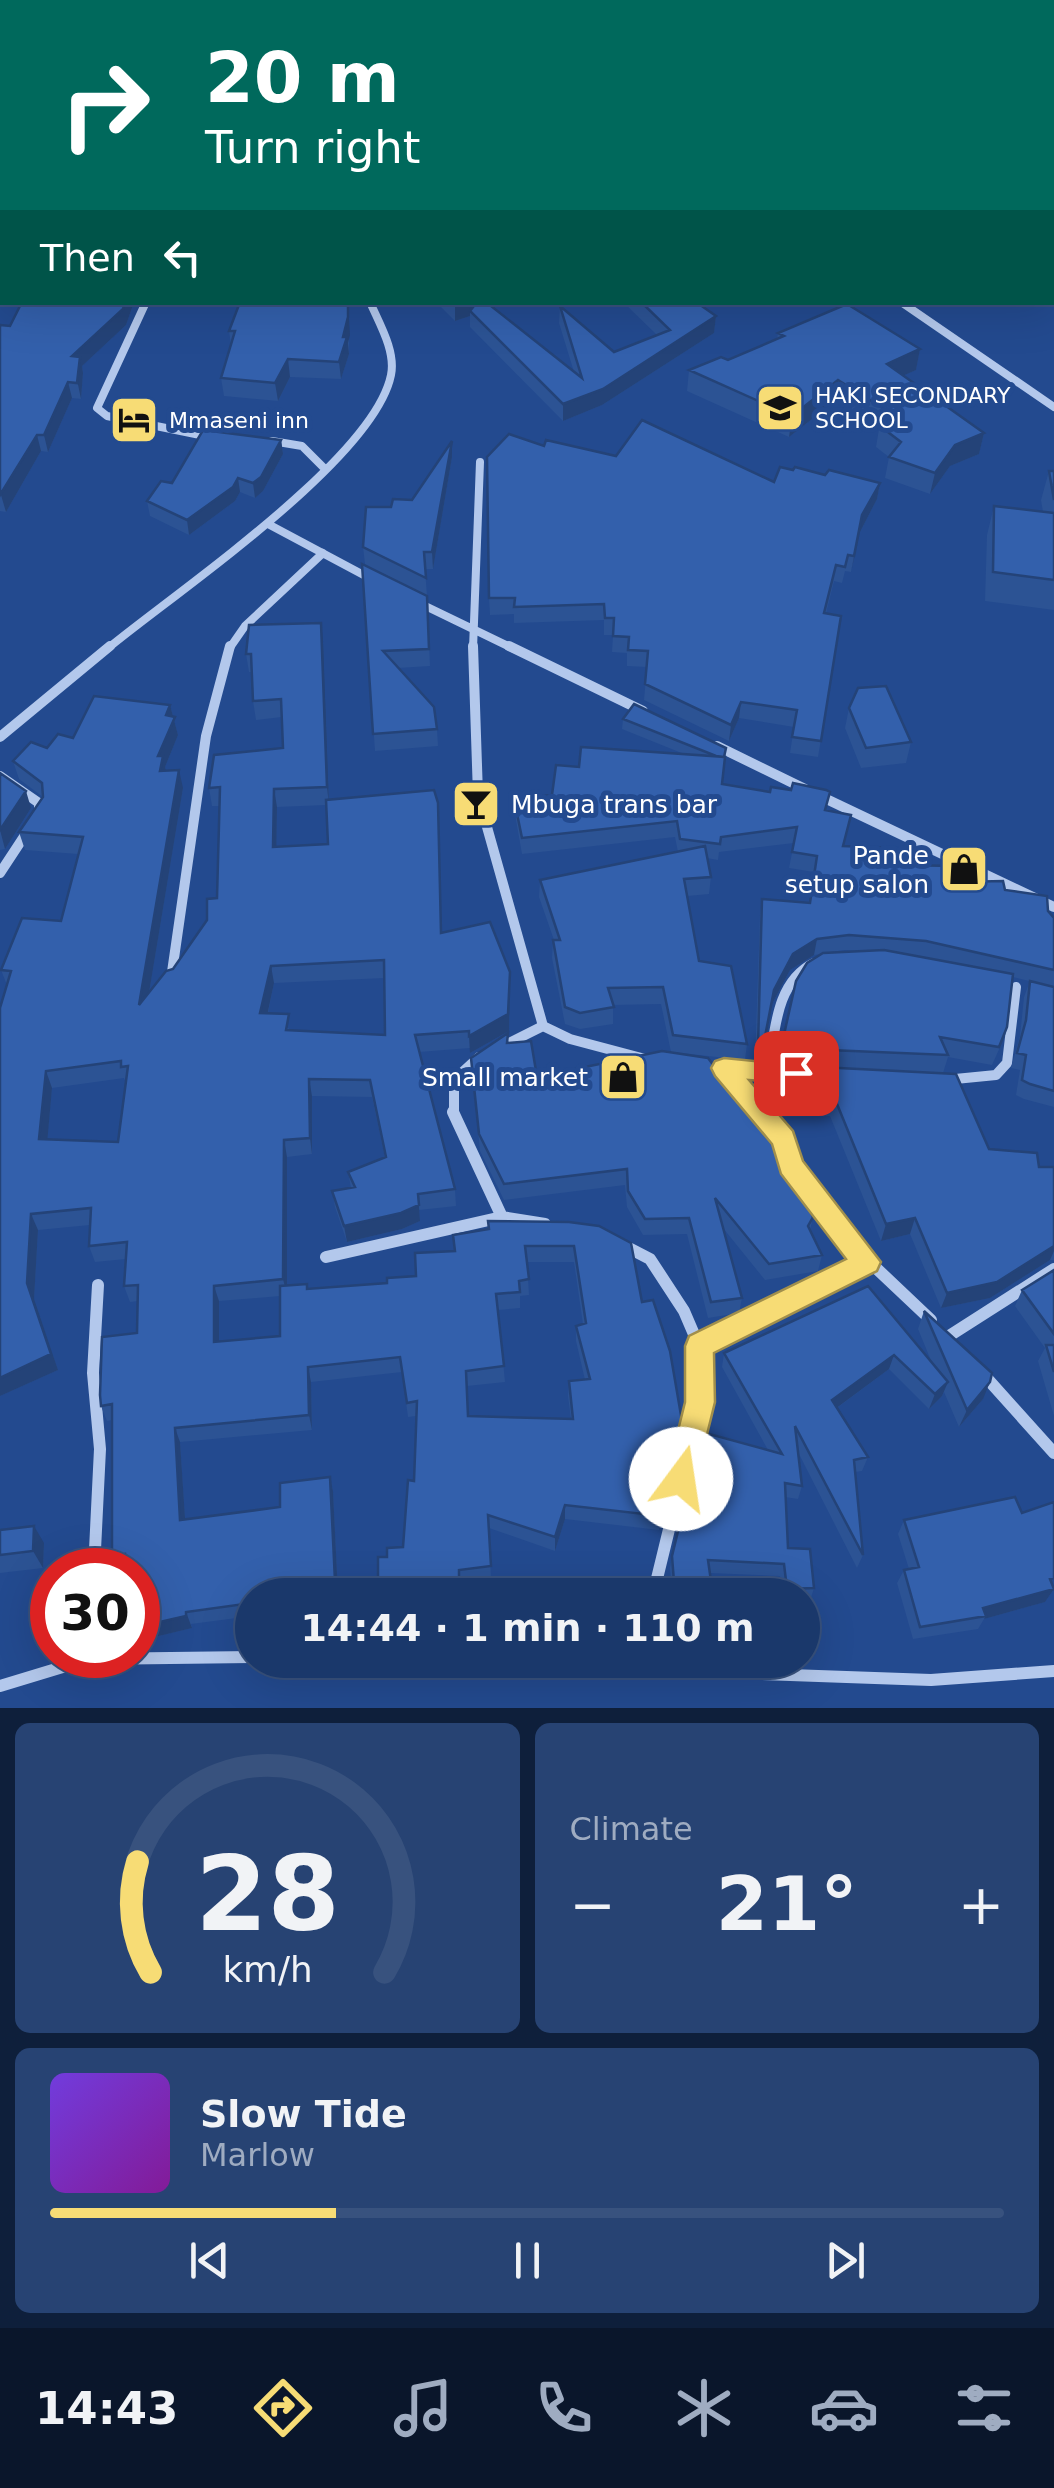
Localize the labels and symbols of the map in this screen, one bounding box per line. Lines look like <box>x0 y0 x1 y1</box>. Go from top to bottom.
school or university icon: HAKI SECONDARY SCHOOL <box>754 382 806 434</box>
place label: HAKI SECONDARY SCHOOL <box>815 383 1011 433</box>
hotel icon: Mmaseni inn <box>108 394 160 446</box>
place label: Mmaseni inn <box>169 408 309 433</box>
bar icon: Mbuga trans bar <box>450 778 502 830</box>
place label: Mbuga trans bar <box>511 790 718 819</box>
place label: Pande setup salon <box>785 841 929 899</box>
shop icon: Pande setup salon <box>938 843 990 895</box>
pin <box>754 1031 839 1116</box>
shop icon: Small market <box>597 1051 649 1103</box>
place label: Small market <box>422 1063 588 1092</box>
position arrow <box>629 1427 733 1531</box>
speed limit sign: 30 <box>30 1548 160 1678</box>

